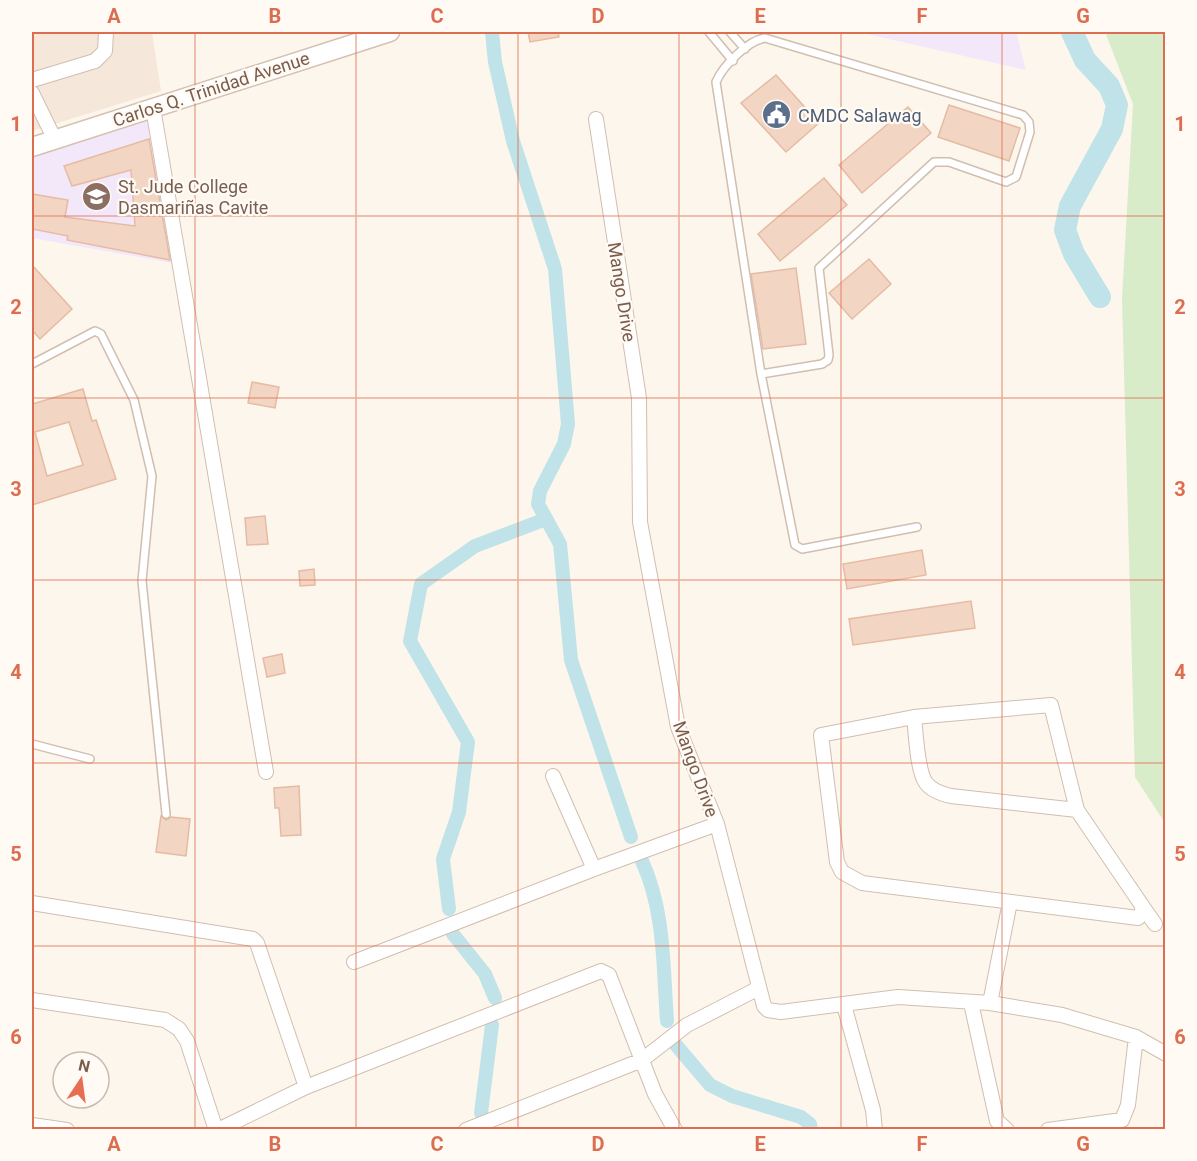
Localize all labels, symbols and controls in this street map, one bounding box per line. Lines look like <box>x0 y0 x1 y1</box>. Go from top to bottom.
text: A <box>107 4 121 28</box>
text: B <box>269 4 281 28</box>
text: C <box>430 4 444 28</box>
text: D <box>592 4 605 28</box>
text: E <box>754 4 766 28</box>
text: F <box>917 4 928 28</box>
text: G <box>1076 4 1090 28</box>
street label: Carlos Q. Trinidad Avenue <box>110 47 312 131</box>
public building icon: CMDC Salawag <box>761 99 793 131</box>
place label: CMDC Salawag <box>798 105 922 126</box>
text: 1 <box>10 112 22 136</box>
text: 1 <box>1174 112 1186 136</box>
place label: St. Jude College Dasmariñas Cavite <box>118 176 268 218</box>
school or university icon: St. Jude College Dasmariñas Cavite <box>81 180 113 212</box>
street label: Mango Drive <box>604 241 640 343</box>
text: 2 <box>10 295 22 319</box>
text: 2 <box>1174 295 1186 319</box>
text: 3 <box>10 477 22 501</box>
text: 3 <box>1174 477 1186 501</box>
text: 4 <box>10 660 22 684</box>
text: 4 <box>1174 660 1186 684</box>
street label: Mango Drive <box>669 718 723 820</box>
text: 5 <box>10 842 22 866</box>
text: 5 <box>1174 842 1186 866</box>
text: 6 <box>10 1025 22 1049</box>
text: 6 <box>1174 1025 1186 1049</box>
north arrow <box>51 1050 111 1110</box>
text: N <box>77 1055 92 1076</box>
text: A <box>107 1132 121 1156</box>
text: B <box>269 1132 281 1156</box>
text: C <box>430 1132 444 1156</box>
text: D <box>592 1132 605 1156</box>
text: E <box>754 1132 766 1156</box>
text: F <box>917 1132 928 1156</box>
text: G <box>1076 1132 1090 1156</box>

